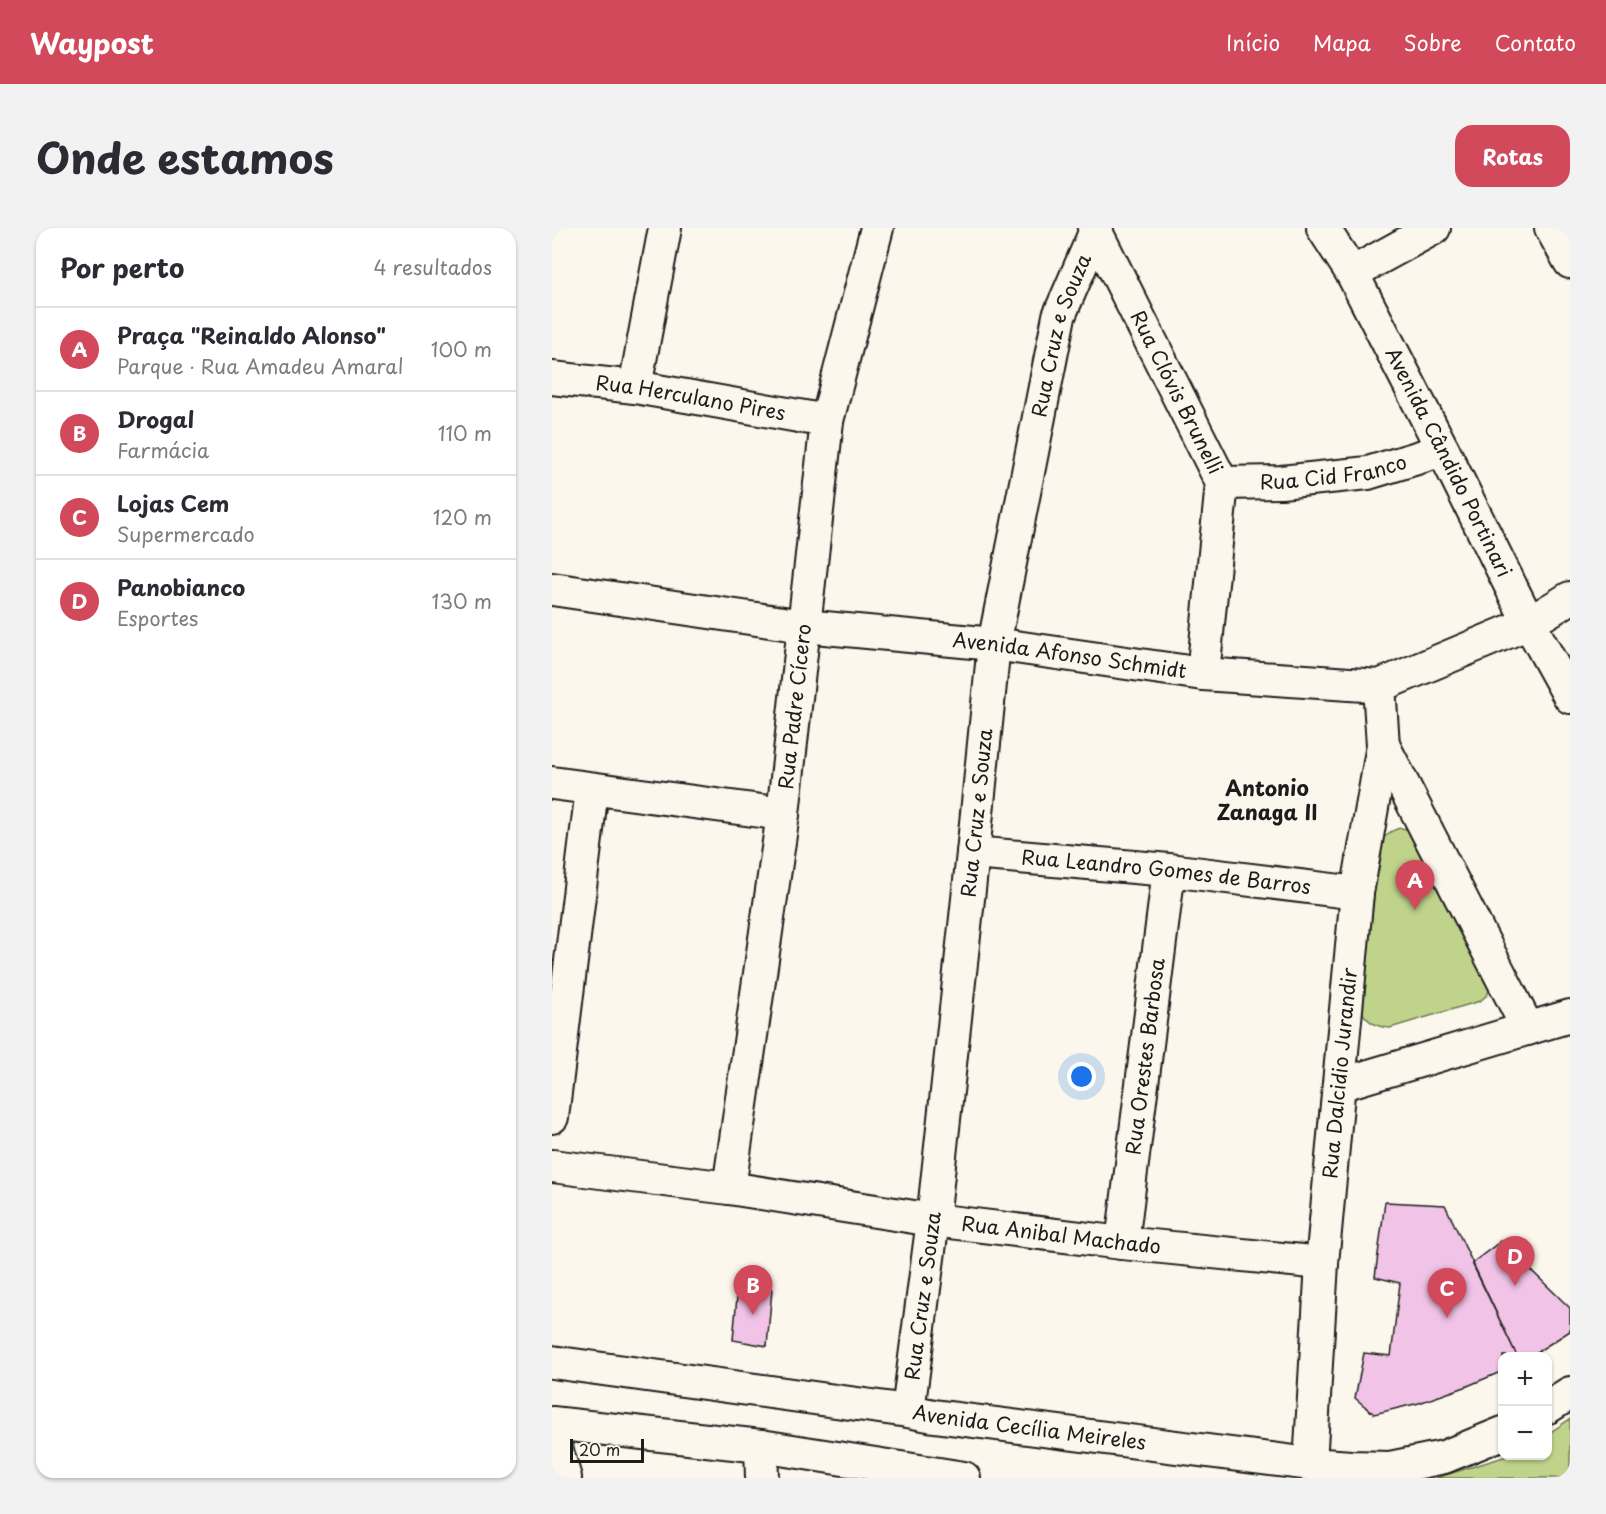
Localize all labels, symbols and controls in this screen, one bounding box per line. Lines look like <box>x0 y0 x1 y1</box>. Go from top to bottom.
text: Waypost <box>30 21 154 64</box>
text: Início <box>1226 26 1280 58</box>
text: Mapa <box>1313 26 1371 58</box>
text: Sobre <box>1404 26 1462 58</box>
text: Contato <box>1495 26 1576 58</box>
text: Onde estamos <box>36 125 334 188</box>
button: Rotas <box>1455 125 1570 187</box>
text: Por perto <box>60 248 184 287</box>
street label: Rua Cruz e Souza <box>1023 248 1098 420</box>
text: 4 resultados <box>374 252 492 282</box>
street label: Rua Clóvis Brunelli <box>1124 305 1231 479</box>
text: Praça "Reinaldo Alonso" <box>117 318 386 351</box>
text: A <box>72 334 87 364</box>
text: 100 m <box>431 334 492 364</box>
street label: Avenida Cândido Portinari <box>1379 342 1520 582</box>
text: Parque · Rua Amadeu Amaral <box>117 351 404 381</box>
street label: Rua Herculano Pires <box>594 367 788 427</box>
text: Drogal <box>117 402 194 435</box>
text: B <box>73 418 86 448</box>
text: 110 m <box>438 418 492 448</box>
text: Farmácia <box>117 435 209 465</box>
street label: Rua Cid Franco <box>1259 446 1410 496</box>
text: Lojas Cem <box>117 486 229 519</box>
text: C <box>72 502 87 532</box>
text: 120 m <box>433 502 492 532</box>
text: Supermercado <box>117 519 255 549</box>
text: Panobianco <box>117 570 245 603</box>
text: D <box>72 586 87 616</box>
text: 130 m <box>432 586 492 616</box>
text: Esportes <box>117 603 198 633</box>
street label: Rua Padre Cícero <box>770 622 818 791</box>
street label: Avenida Afonso Schmidt <box>951 624 1189 685</box>
street label: Rua Cruz e Souza <box>952 727 999 899</box>
district label: Antonio Zanaga II <box>1217 771 1317 827</box>
street label: Rua Leandro Gomes de Barros <box>1020 841 1313 901</box>
pin: A <box>1396 860 1434 910</box>
street label: Rua Orestes Barbosa <box>1117 956 1172 1156</box>
street label: Rua Dalcidio Jurandir <box>1314 966 1364 1180</box>
your location <box>1067 1062 1096 1091</box>
street label: Rua Anibal Machado <box>960 1208 1162 1261</box>
street label: Rua Cruz e Souza <box>896 1210 948 1382</box>
pin: D <box>1496 1236 1534 1286</box>
pin: B <box>734 1266 772 1315</box>
pin: C <box>1428 1268 1466 1318</box>
map controls <box>1498 1352 1552 1460</box>
button: + <box>1498 1352 1552 1406</box>
street label: Avenida Cecília Meireles <box>910 1396 1148 1457</box>
button: − <box>1498 1406 1552 1460</box>
scale bar <box>570 1436 644 1464</box>
text: 20 m <box>579 1437 620 1461</box>

